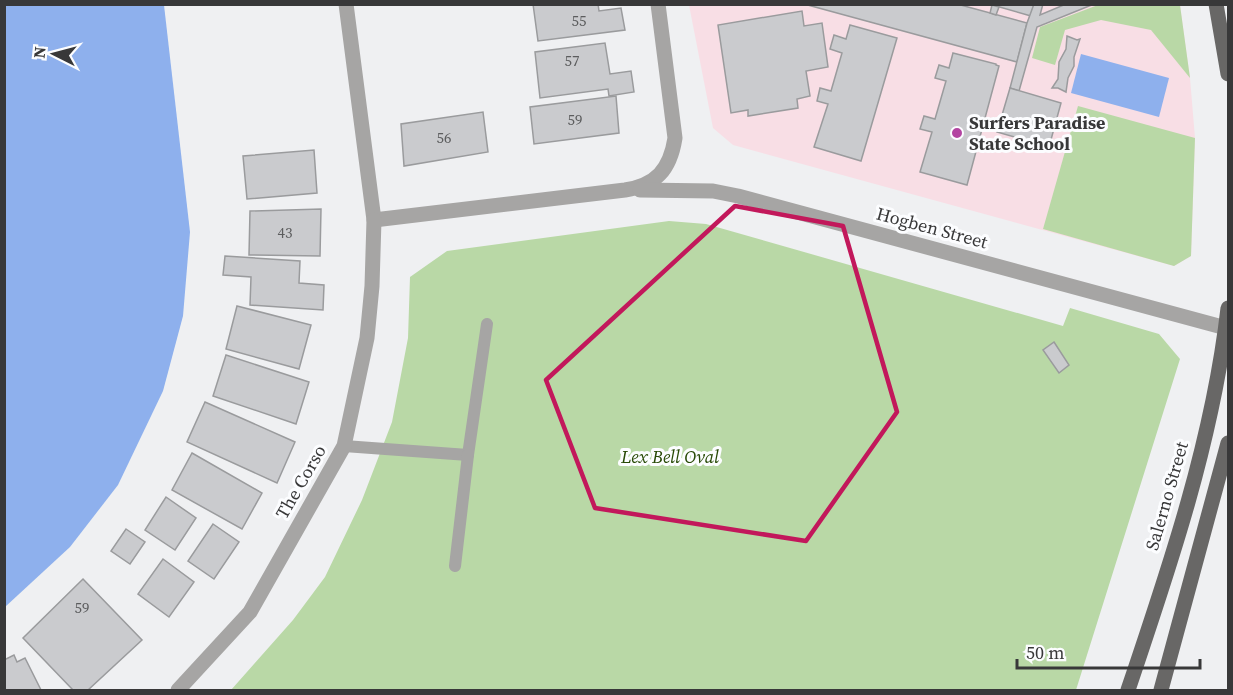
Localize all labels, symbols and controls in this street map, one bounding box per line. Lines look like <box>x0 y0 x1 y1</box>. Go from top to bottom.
house number: 55 <box>571 10 587 31</box>
north arrow <box>24 24 84 84</box>
text: N <box>28 45 51 59</box>
house number: 57 <box>564 50 580 71</box>
house number: 59 <box>567 109 583 130</box>
place label: Surfers Paradise State School <box>969 110 1106 156</box>
marker: Surfers Paradise State School <box>950 126 964 140</box>
house number: 56 <box>436 127 452 148</box>
street label: Hogben Street <box>874 201 991 254</box>
house number: 43 <box>277 222 293 243</box>
street label: Salerno Street <box>1139 438 1194 553</box>
street label: The Corso <box>269 440 332 523</box>
park label: Lex Bell Oval <box>620 444 719 469</box>
house number: 59 <box>74 597 90 618</box>
scale bar <box>1017 632 1200 670</box>
text: 50 m <box>1026 640 1064 665</box>

